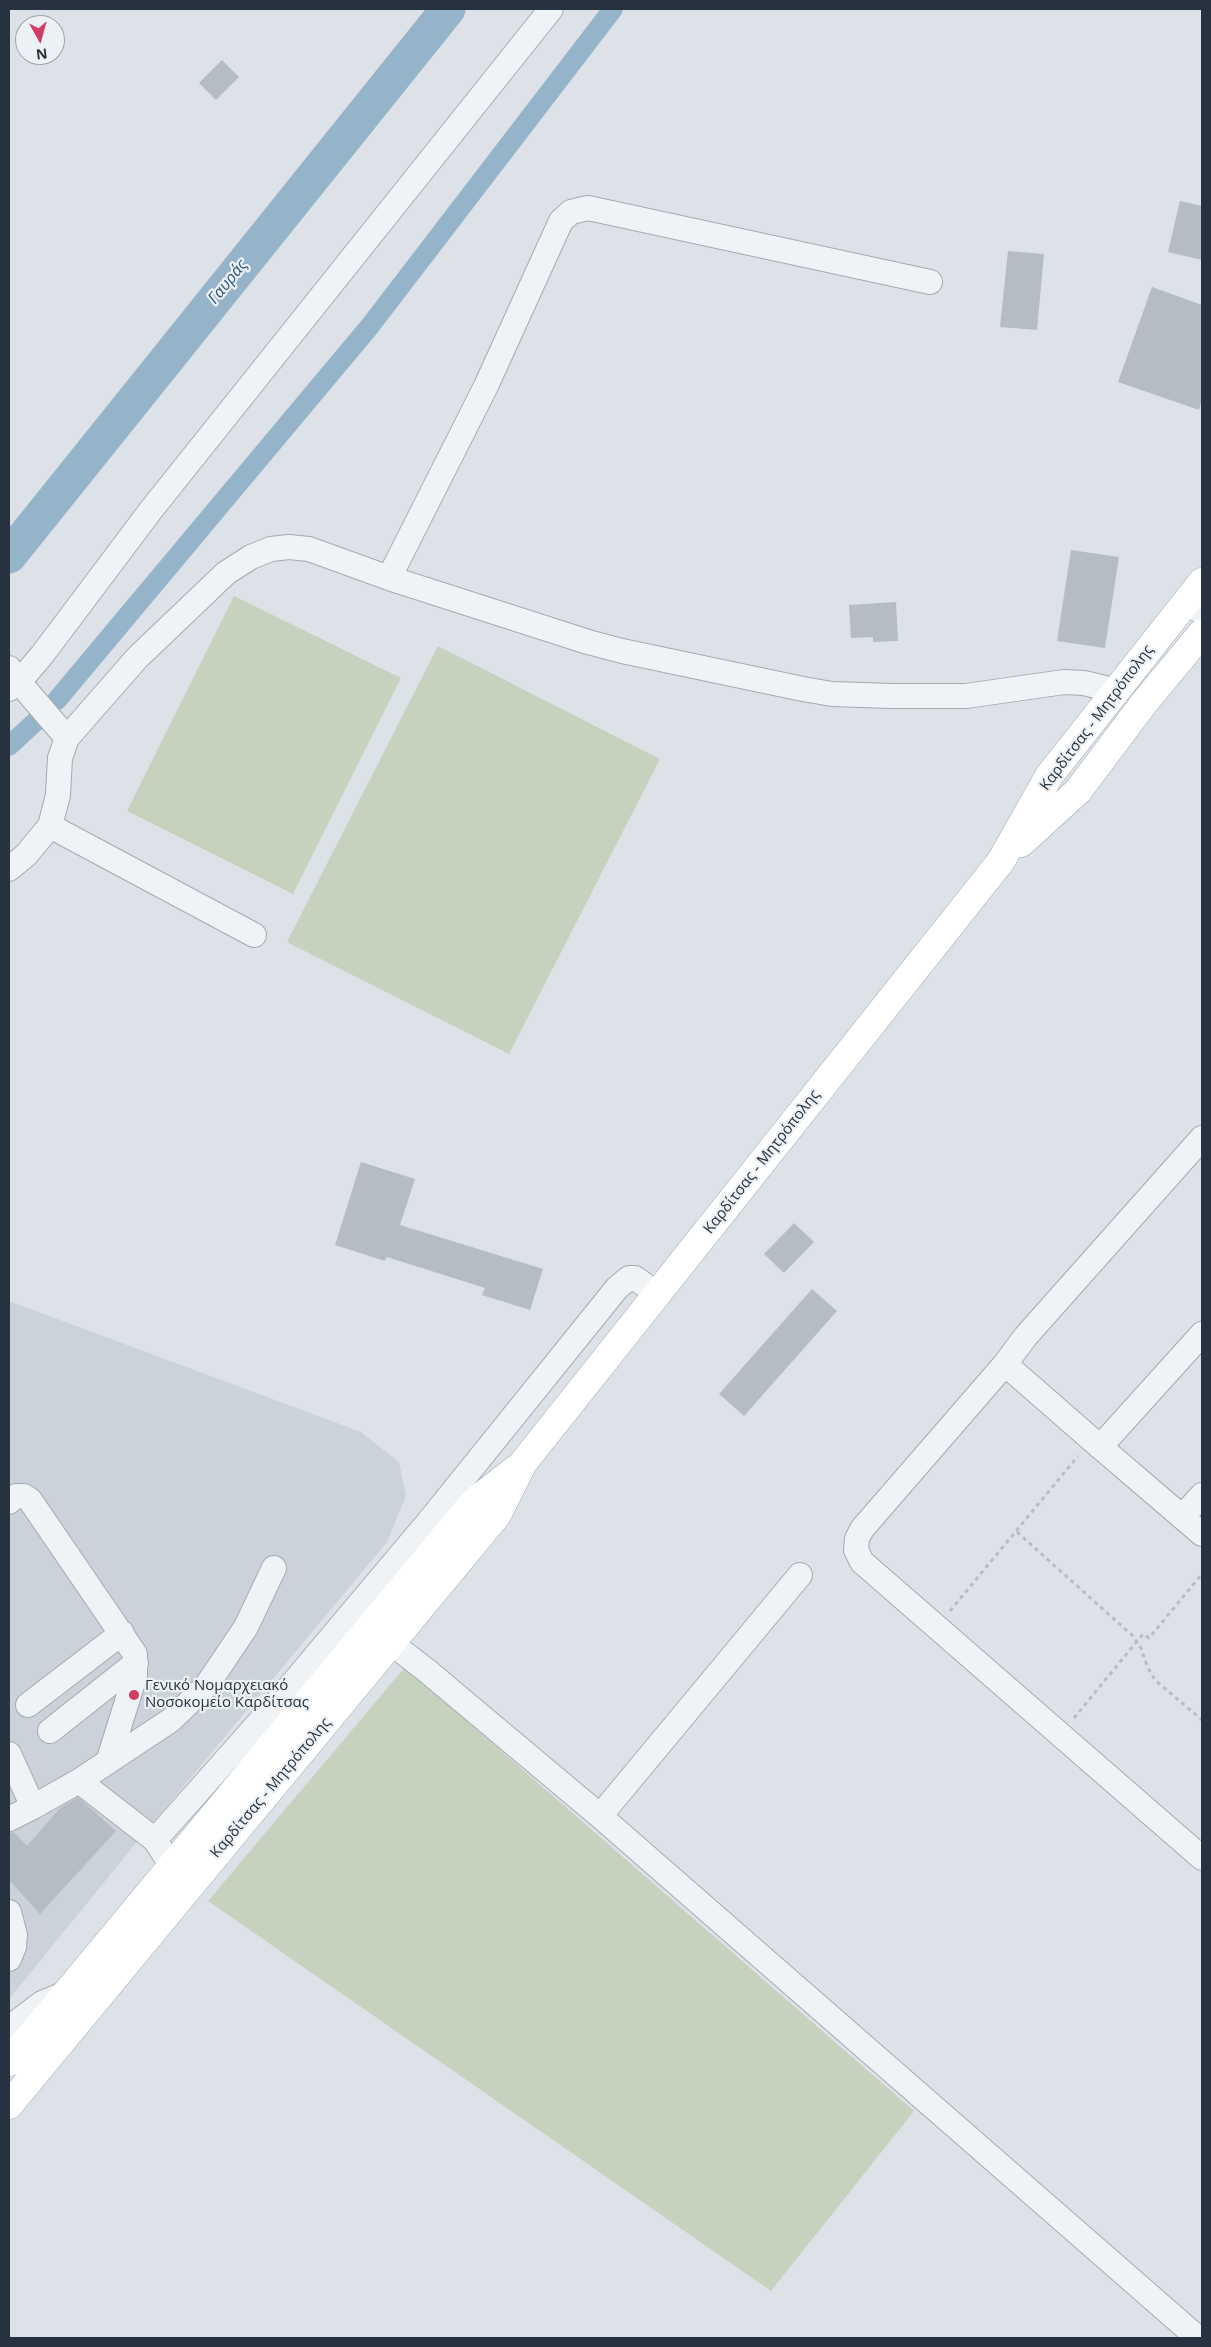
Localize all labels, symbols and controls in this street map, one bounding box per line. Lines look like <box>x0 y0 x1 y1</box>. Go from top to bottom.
north arrow <box>15 15 65 65</box>
text: N <box>35 44 49 65</box>
water label: Γαυράς <box>204 256 252 308</box>
street label: Καρδίτσας - Μητρόπολης <box>1036 642 1158 794</box>
street label: Καρδίτσας - Μητρόπολης <box>700 1086 824 1238</box>
place label: Γενικό Νομαρχειακό Νοσοκομείο Καρδίτσας <box>145 1677 309 1712</box>
marker: Γενικό Νομαρχειακό Νοσοκομείο Καρδίτσας <box>127 1688 141 1702</box>
street label: Καρδίτσας - Μητρόπολης <box>207 1714 335 1862</box>

